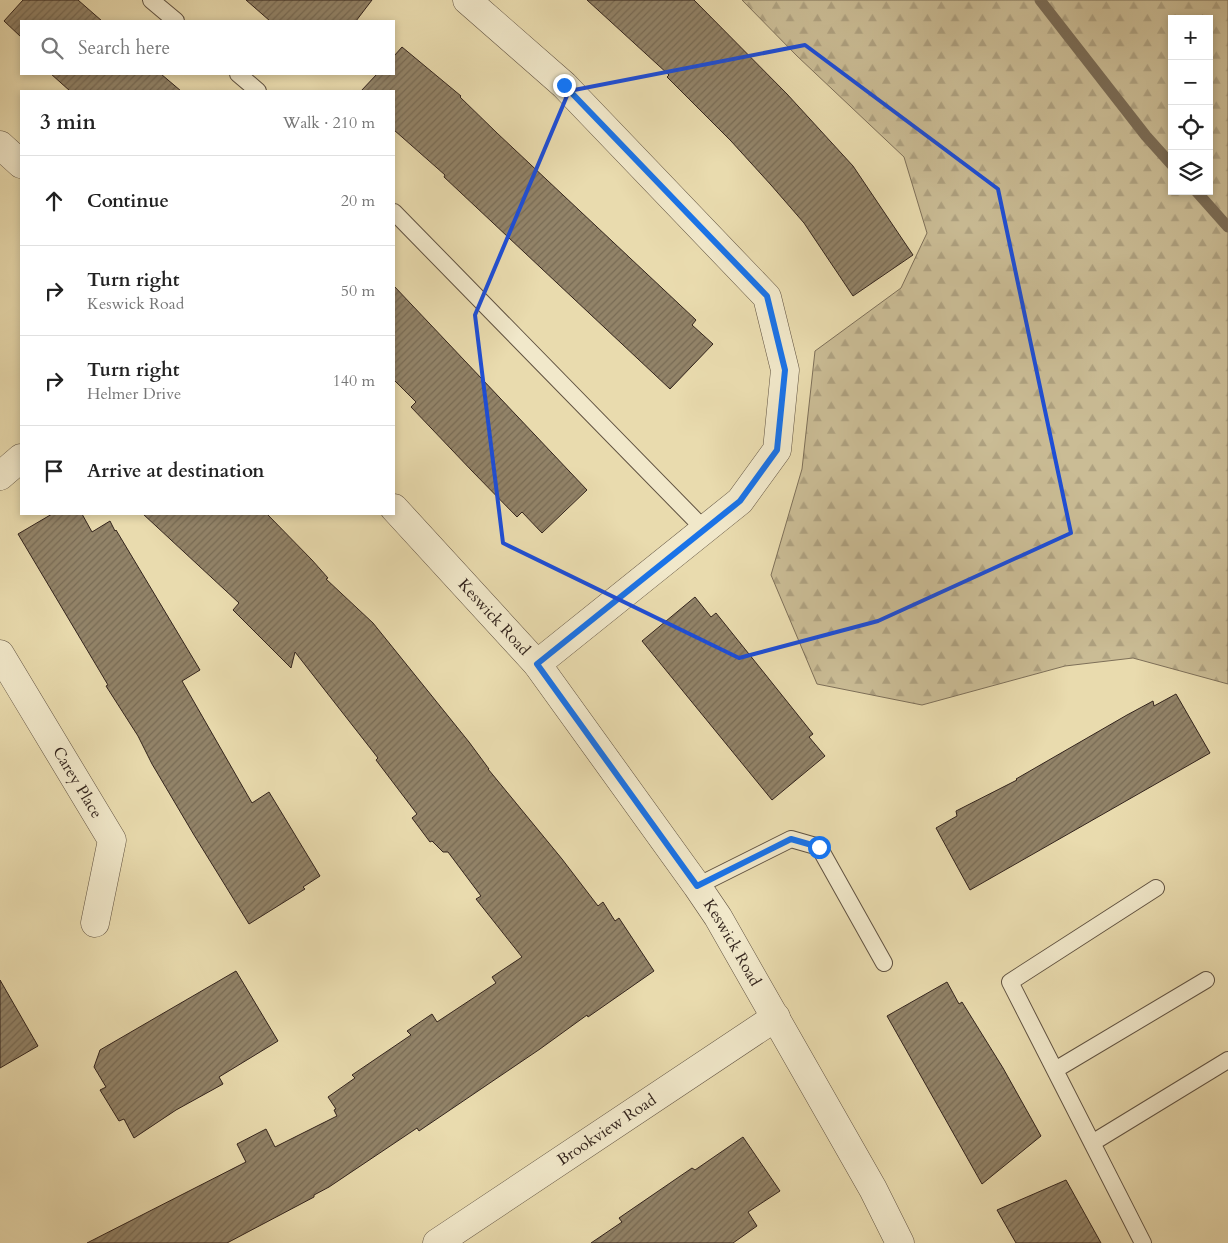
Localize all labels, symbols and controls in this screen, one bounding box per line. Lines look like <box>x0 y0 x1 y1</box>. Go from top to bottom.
map controls <box>1168 15 1213 195</box>
button: + <box>1168 15 1213 60</box>
search box <box>20 20 395 75</box>
icon: search <box>38 34 66 62</box>
text: Search here <box>78 35 170 61</box>
button: − <box>1168 60 1213 105</box>
route end <box>553 74 576 97</box>
button: locate <box>1168 105 1213 150</box>
text: 3 min <box>40 108 96 137</box>
text: Walk · 210 m <box>283 112 375 134</box>
button: layers <box>1168 150 1213 195</box>
icon: ahead <box>40 187 68 215</box>
text: Continue <box>87 188 169 214</box>
text: 20 m <box>341 190 375 212</box>
text: Turn right <box>87 267 179 293</box>
icon: right <box>40 277 68 305</box>
text: 50 m <box>341 280 375 302</box>
text: Keswick Road <box>87 293 184 315</box>
text: Turn right <box>87 357 179 383</box>
icon: right <box>40 367 68 395</box>
text: 140 m <box>333 370 375 392</box>
text: Helmer Drive <box>87 383 181 405</box>
icon: arrive <box>40 457 68 485</box>
text: Arrive at destination <box>87 458 264 484</box>
street label: Keswick Road <box>453 574 535 661</box>
street label: Carey Place <box>47 743 107 822</box>
route start <box>808 836 831 859</box>
street label: Keswick Road <box>698 895 766 991</box>
street label: Brookview Road <box>553 1089 661 1171</box>

